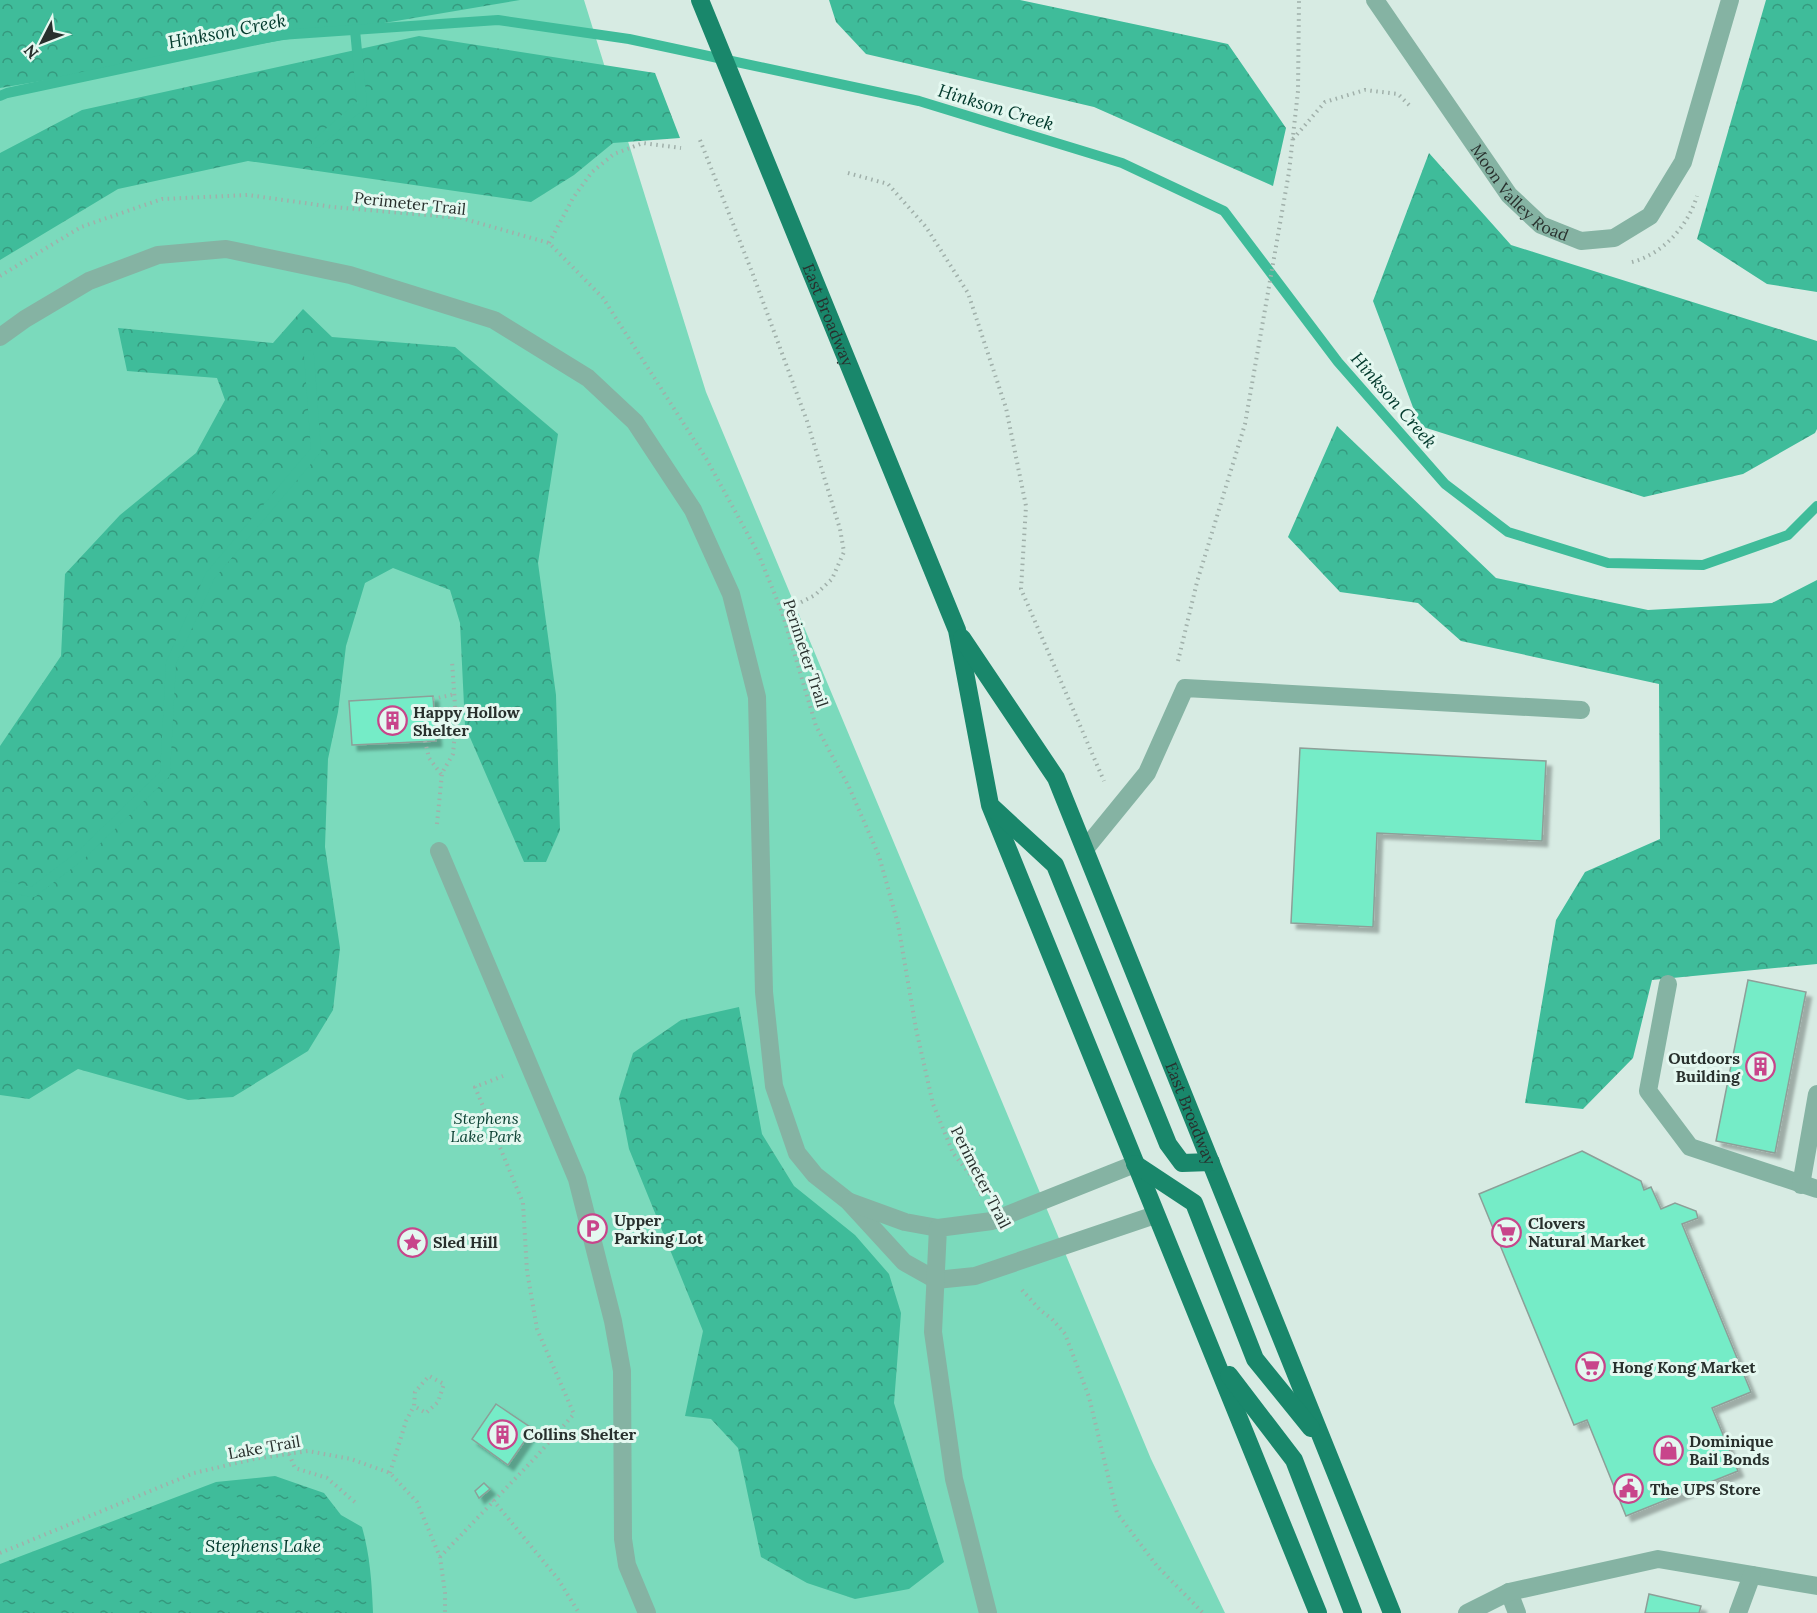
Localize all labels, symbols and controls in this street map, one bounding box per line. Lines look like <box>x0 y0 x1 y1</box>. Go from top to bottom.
water label: Hinkson Creek <box>166 8 288 54</box>
north arrow <box>12 12 72 72</box>
text: N <box>19 41 42 63</box>
water label: Hinkson Creek <box>935 78 1057 136</box>
street label: Moon Valley Road <box>1467 140 1572 245</box>
street label: Perimeter Trail <box>353 187 467 219</box>
street label: East Broadway <box>799 261 858 370</box>
water label: Hinkson Creek <box>1346 347 1442 453</box>
street label: Perimeter Trail <box>779 596 833 710</box>
place label: Happy Hollow Shelter <box>413 702 520 740</box>
building icon: Happy Hollow Shelter <box>376 705 408 737</box>
place label: Outdoors Building <box>1668 1048 1741 1086</box>
building icon: Outdoors Building <box>1745 1051 1777 1083</box>
street label: East Broadway <box>1161 1059 1221 1168</box>
park label: Stephens Lake Park <box>450 1108 522 1146</box>
street label: Perimeter Trail <box>947 1122 1015 1232</box>
place label: Upper Parking Lot <box>614 1210 704 1248</box>
parking icon: Upper Parking Lot <box>577 1213 609 1245</box>
place label: Clovers Natural Market <box>1528 1213 1646 1251</box>
supermarket icon: Clovers Natural Market <box>1491 1216 1523 1248</box>
place icon: Sled Hill <box>396 1226 428 1258</box>
place label: Sled Hill <box>433 1232 498 1252</box>
supermarket icon: Hong Kong Market <box>1575 1351 1607 1383</box>
place label: Hong Kong Market <box>1612 1357 1756 1377</box>
building icon: Collins Shelter <box>486 1418 518 1450</box>
place label: Collins Shelter <box>523 1424 637 1444</box>
street label: Lake Trail <box>226 1431 302 1463</box>
place label: Dominique Bail Bonds <box>1689 1431 1774 1469</box>
shop icon: Dominique Bail Bonds <box>1652 1434 1684 1466</box>
public building icon: The UPS Store <box>1613 1473 1645 1505</box>
place label: The UPS Store <box>1650 1479 1761 1499</box>
water label: Stephens Lake <box>205 1534 321 1557</box>

